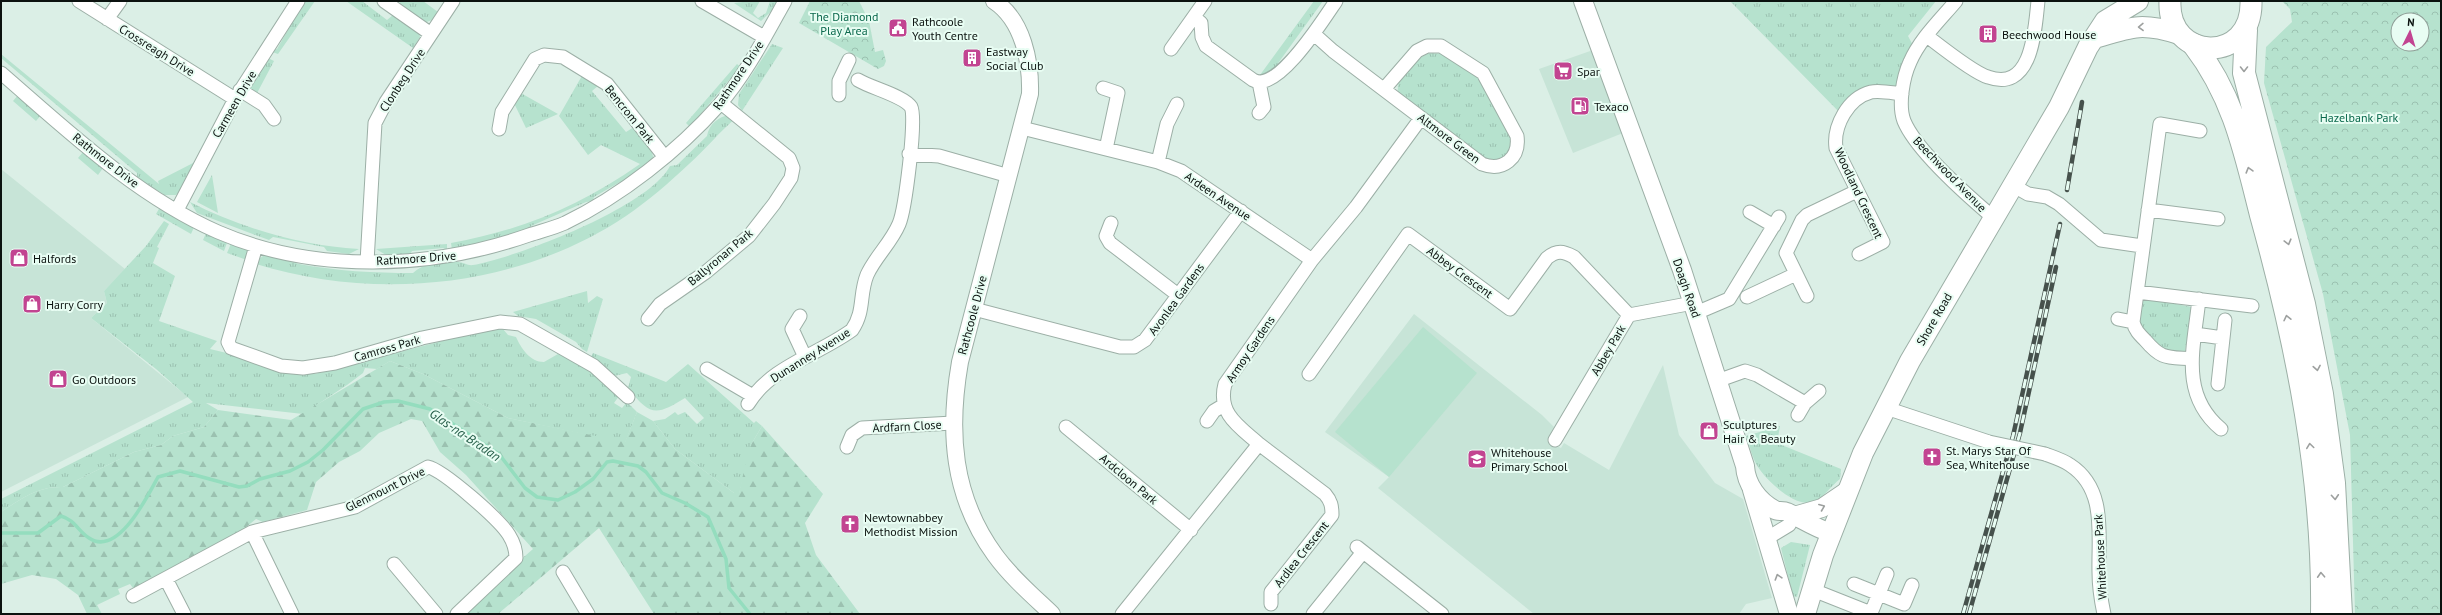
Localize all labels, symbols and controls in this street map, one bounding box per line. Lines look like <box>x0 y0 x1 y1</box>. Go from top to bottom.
park label: The Diamond Play Area <box>810 9 878 38</box>
north arrow <box>2390 12 2430 52</box>
place label: Rathcoole Youth Centre <box>912 14 978 43</box>
text: N <box>2407 15 2415 29</box>
public building icon: Rathcoole Youth Centre <box>887 17 909 39</box>
street label: Crossreagh Drive <box>116 21 198 79</box>
one-way arrow <box>2138 22 2144 31</box>
building icon: Beechwood House <box>1977 23 1999 45</box>
place label: Beechwood House <box>2002 27 2096 42</box>
street label: Rathmore Drive <box>709 38 767 112</box>
place label: Eastway Social Club <box>986 44 1043 73</box>
street label: Clonbeg Drive <box>376 46 428 114</box>
building icon: Eastway Social Club <box>961 47 983 69</box>
supermarket icon: Spar <box>1552 60 1574 82</box>
place label: Spar <box>1577 64 1600 79</box>
one-way arrow <box>2240 66 2248 72</box>
street label: Carmeen Drive <box>209 68 259 140</box>
street label: Bencrom Park <box>602 82 658 146</box>
fuel station icon: Texaco <box>1569 95 1591 117</box>
place label: Texaco <box>1594 99 1629 114</box>
street label: Altmore Green <box>1415 110 1483 166</box>
park label: Hazelbank Park <box>2320 110 2398 125</box>
street label: Rathmore Drive <box>70 129 142 191</box>
street label: Beechwood Avenue <box>1910 133 1990 215</box>
street label: Woodland Crescent <box>1831 145 1887 241</box>
one-way arrow <box>2245 167 2254 174</box>
street label: Ardeen Avenue <box>1182 168 1254 224</box>
street label: Ballyronan Park <box>684 225 756 289</box>
one-way arrow <box>2284 238 2292 245</box>
street label: Abbey Crescent <box>1424 243 1496 301</box>
shop icon: Halfords <box>8 247 30 269</box>
street label: Rathmore Drive <box>376 248 456 268</box>
place label: Halfords <box>33 251 76 266</box>
street label: Doagh Road <box>1670 256 1704 320</box>
street label: Avonlea Gardens <box>1145 260 1207 338</box>
street label: Rathcoole Drive <box>954 274 990 356</box>
street label: Shore Road <box>1913 290 1955 348</box>
shop icon: Harry Corry <box>21 293 43 315</box>
place label: Harry Corry <box>46 297 104 312</box>
street label: Armoy Gardens <box>1222 313 1278 385</box>
one-way arrow <box>2284 314 2292 321</box>
street label: Abbey Park <box>1587 322 1629 378</box>
street label: Dunanney Avenue <box>767 324 853 386</box>
street label: Camross Park <box>352 331 422 365</box>
one-way arrow <box>2313 365 2321 371</box>
shop icon: Go Outdoors <box>47 368 69 390</box>
place label: Go Outdoors <box>72 372 136 387</box>
water label: Glas-na-Bradan <box>426 405 504 465</box>
street label: Ardfarn Close <box>872 417 942 435</box>
place label: Sculptures Hair & Beauty <box>1723 417 1796 446</box>
shop icon: Sculptures Hair & Beauty <box>1698 420 1720 442</box>
place label: St. Marys Star Of Sea, Whitehouse <box>1946 443 2032 472</box>
one-way arrow <box>2306 443 2315 449</box>
place label: Whitehouse Primary School <box>1491 445 1568 474</box>
church icon: St. Marys Star Of Sea, Whitehouse <box>1921 446 1943 468</box>
school or university icon: Whitehouse Primary School <box>1466 448 1488 470</box>
street label: Ardcloon Park <box>1097 450 1161 508</box>
street label: Glenmount Drive <box>343 463 427 515</box>
one-way arrow <box>2330 494 2339 500</box>
one-way arrow <box>1819 503 1826 511</box>
place label: Newtownabbey Methodist Mission <box>864 510 958 539</box>
church icon: Newtownabbey Methodist Mission <box>839 513 861 535</box>
street label: Whitehouse Park <box>2090 514 2110 600</box>
street label: Ardlea Crescent <box>1270 518 1332 590</box>
one-way arrow <box>2317 572 2325 578</box>
one-way arrow <box>1774 573 1783 580</box>

